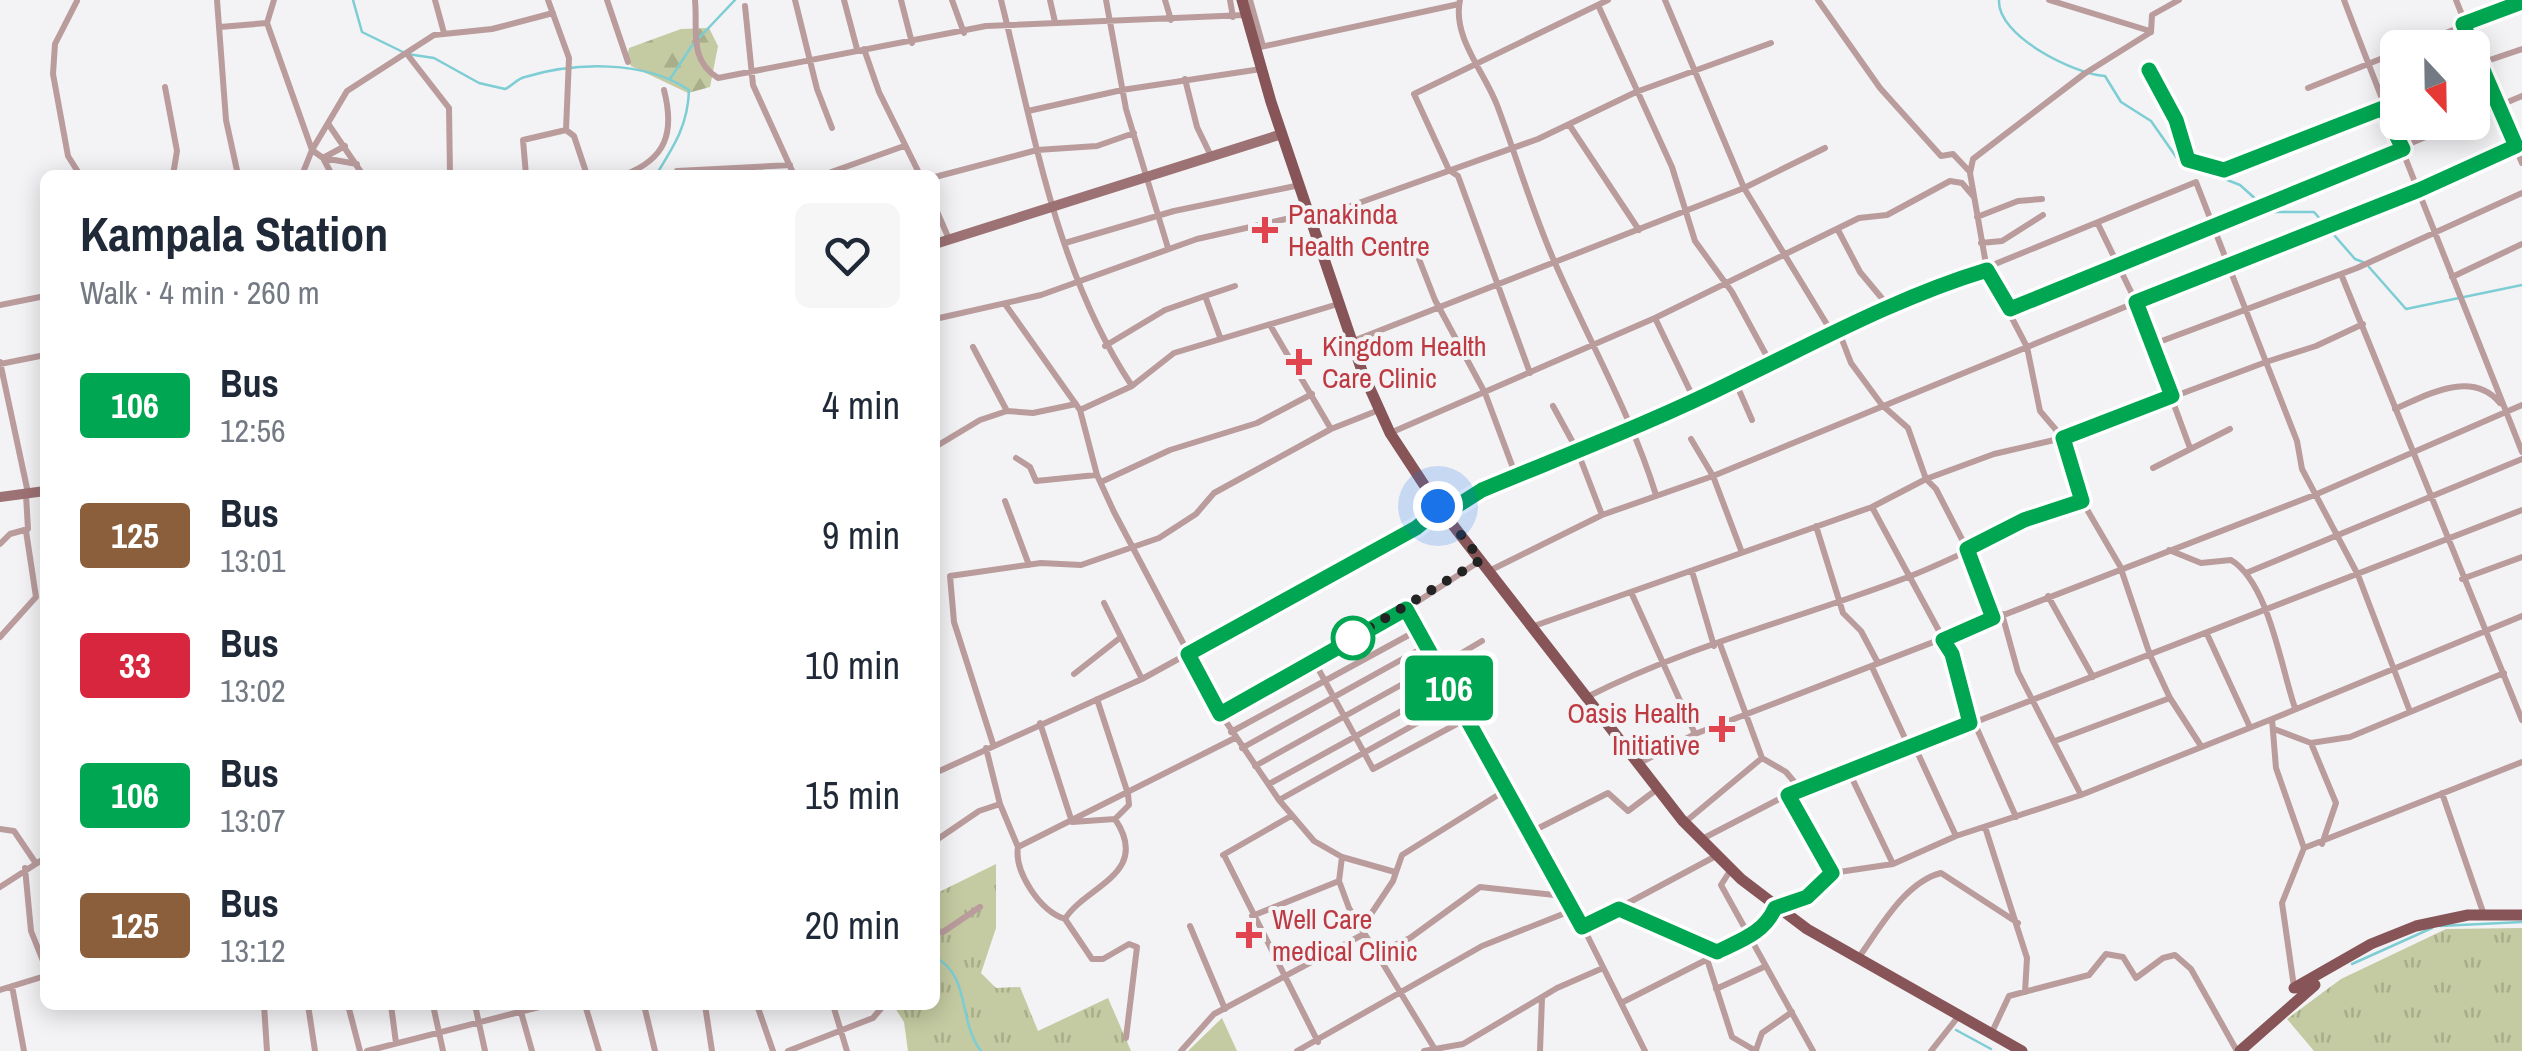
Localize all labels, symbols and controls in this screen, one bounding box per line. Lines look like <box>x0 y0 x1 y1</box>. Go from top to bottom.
north arrow <box>2380 30 2490 140</box>
map controls <box>2380 30 2490 140</box>
place label: Panakinda Health Centre <box>1288 195 1430 265</box>
text: Kampala Station <box>80 201 388 266</box>
button: heart <box>795 203 900 308</box>
marker: Panakinda Health Centre <box>1252 217 1278 243</box>
text: Walk · 4 min · 260 m <box>80 271 320 314</box>
place label: Kingdom Health Care Clinic <box>1322 327 1487 397</box>
marker: Kingdom Health Care Clinic <box>1286 349 1312 375</box>
text: Bus <box>220 358 279 409</box>
text: 4 min <box>822 380 900 431</box>
text: 106 <box>111 382 159 429</box>
text: 12:56 <box>220 409 286 452</box>
your location <box>1413 481 1463 531</box>
text: Bus <box>220 488 279 539</box>
text: 9 min <box>822 510 900 561</box>
text: 125 <box>111 512 159 559</box>
text: 13:01 <box>220 539 286 582</box>
unlabelled marker <box>1332 617 1374 659</box>
text: Bus <box>220 618 279 669</box>
text: 10 min <box>805 640 900 691</box>
text: 33 <box>119 642 151 689</box>
line badge: 106 <box>1392 656 1506 720</box>
text: 106 <box>1425 665 1473 712</box>
text: 13:02 <box>220 669 286 712</box>
place label: Oasis Health Initiative <box>1567 694 1700 764</box>
marker: Oasis Health Initiative <box>1709 716 1735 742</box>
text: Bus <box>220 748 279 799</box>
text: 15 min <box>805 770 900 821</box>
text: 106 <box>111 772 159 819</box>
text: 13:07 <box>220 799 286 842</box>
text: Bus <box>220 878 279 929</box>
text: 20 min <box>805 900 900 951</box>
place label: Well Care medical Clinic <box>1272 900 1417 970</box>
text: 125 <box>111 902 159 949</box>
marker: Well Care medical Clinic <box>1236 922 1262 948</box>
text: 13:12 <box>220 929 286 972</box>

